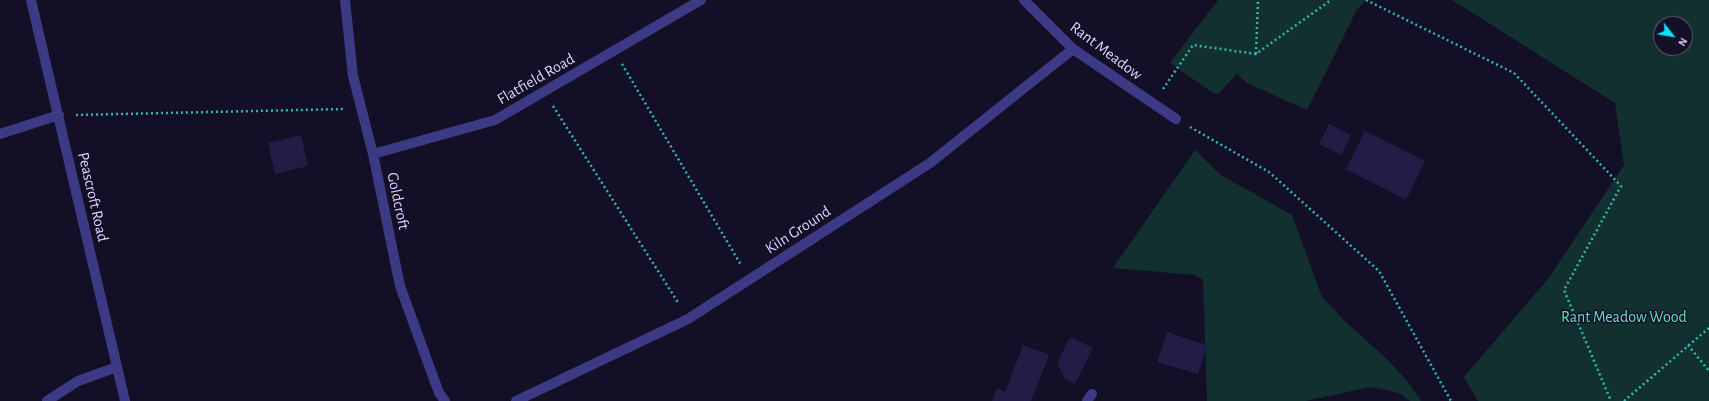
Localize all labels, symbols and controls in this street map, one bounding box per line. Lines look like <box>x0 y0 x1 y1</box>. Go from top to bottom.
north arrow <box>1653 16 1693 56</box>
street label: Rant Meadow <box>1066 18 1146 84</box>
text: N <box>1676 36 1690 48</box>
street label: Flatfield Road <box>494 49 578 109</box>
street label: Peascroft Road <box>73 150 113 244</box>
street label: Goldcroft <box>383 171 413 231</box>
street label: Kiln Ground <box>762 202 834 258</box>
park label: Rant Meadow Wood <box>1561 307 1687 327</box>

